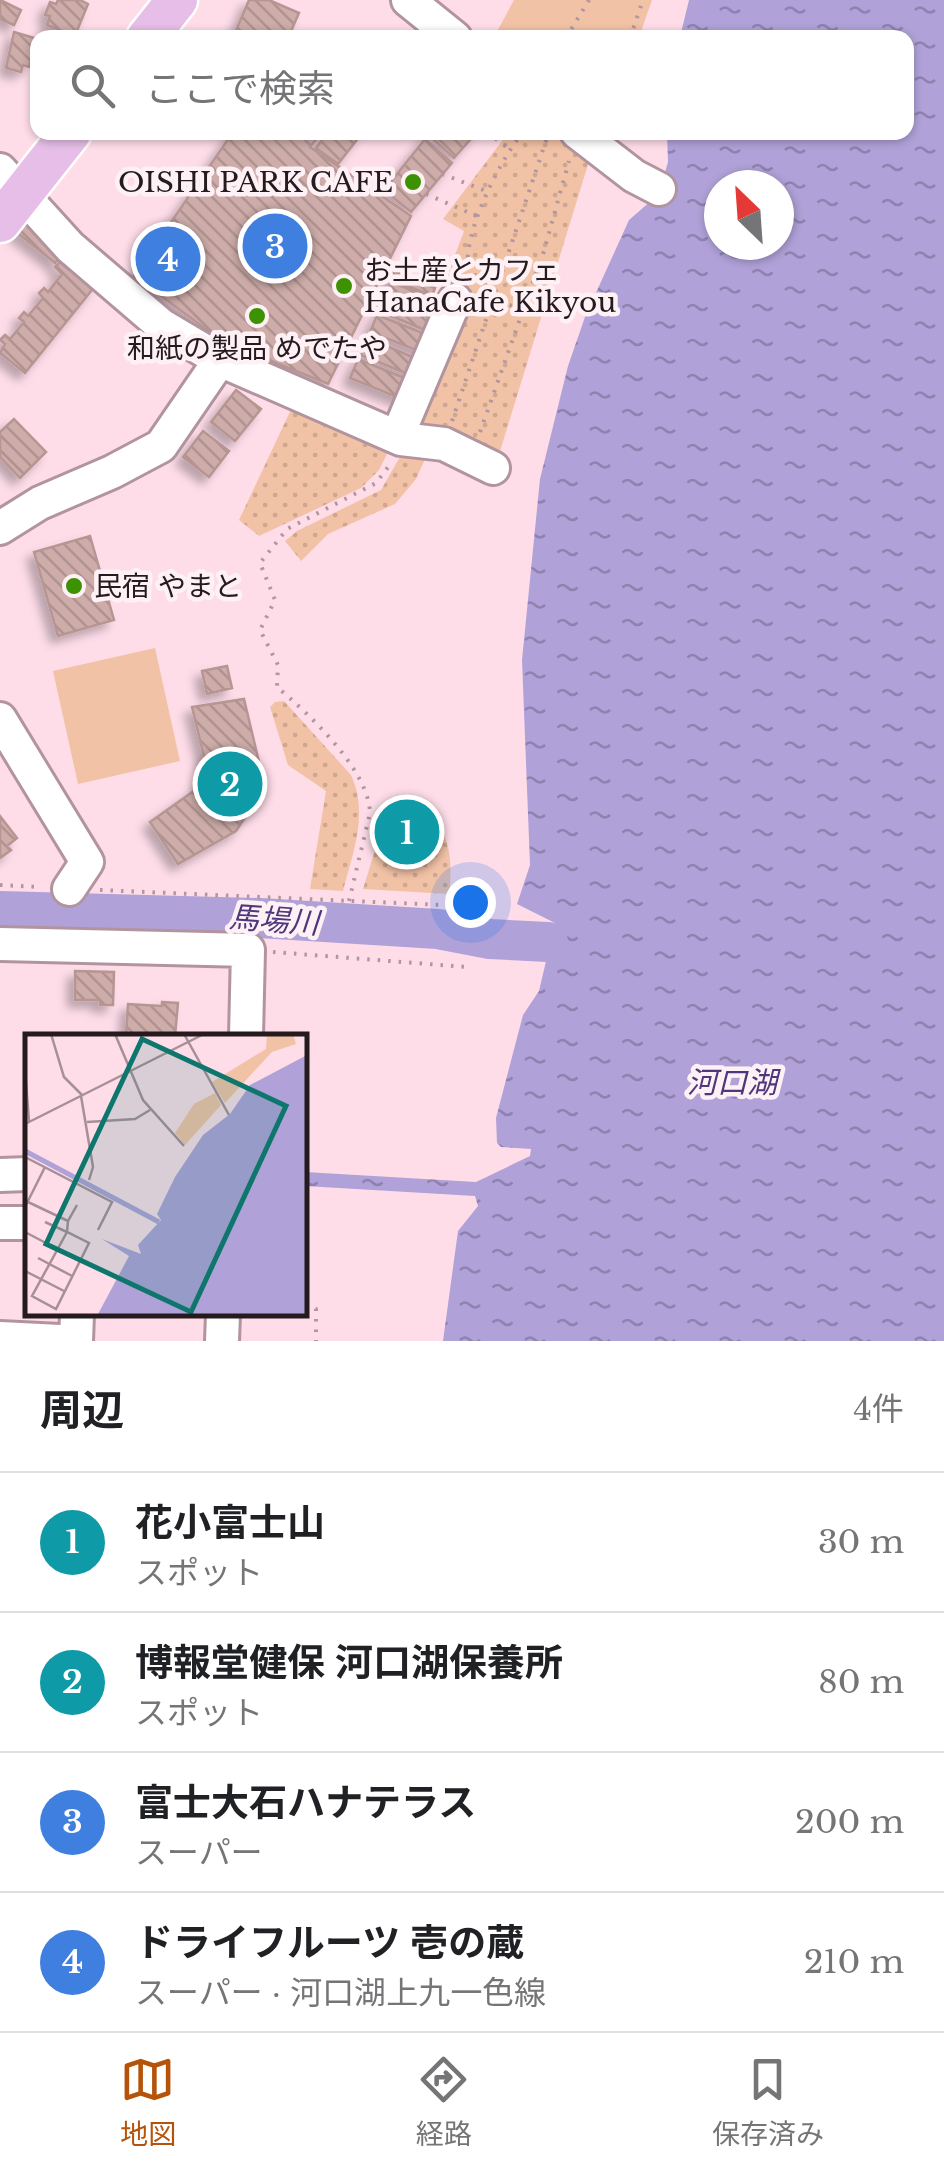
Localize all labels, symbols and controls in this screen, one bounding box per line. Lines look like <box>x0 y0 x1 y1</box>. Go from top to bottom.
search box <box>30 30 914 140</box>
icon: search <box>65 58 120 113</box>
text: ここで検索 <box>145 65 335 112</box>
place label: OISHI PARK CAFE <box>118 165 393 200</box>
north arrow <box>704 170 794 260</box>
marker: OISHI PARK CAFE <box>402 171 424 193</box>
pin: 3 <box>242 208 308 284</box>
pin: 4 <box>136 222 200 296</box>
place label: お土産とカフェ HanaCafe Kikyou <box>364 253 616 320</box>
marker: お土産とカフェ HanaCafe Kikyou <box>333 275 355 297</box>
marker: 和紙の製品 めでたや <box>246 305 268 327</box>
place label: 和紙の製品 めでたや <box>127 331 387 366</box>
place label: 民宿 やまと <box>94 569 242 604</box>
marker: 民宿 やまと <box>63 575 85 597</box>
pin: 2 <box>198 746 262 822</box>
pin: 1 <box>374 794 440 870</box>
your location <box>445 877 496 928</box>
water label: 馬場川 <box>228 898 323 942</box>
inset map <box>25 1034 308 1316</box>
water label: 河口湖 <box>687 1064 781 1101</box>
text: 周辺 <box>40 1384 124 1436</box>
text: 4件 <box>853 1389 904 1429</box>
text: 花小富士山 <box>135 1499 325 1546</box>
text: 1 <box>66 1522 79 1562</box>
text: 30 m <box>818 1522 904 1562</box>
text: スポット <box>135 1553 263 1593</box>
text: 博報堂健保 河口湖保養所 <box>135 1639 563 1686</box>
text: 2 <box>62 1662 83 1702</box>
text: 80 m <box>818 1662 904 1702</box>
text: スポット <box>135 1693 263 1733</box>
text: 富士大石ハナテラス <box>135 1779 476 1826</box>
text: 3 <box>62 1802 83 1842</box>
text: 200 m <box>795 1802 904 1842</box>
text: スーパー <box>135 1833 263 1873</box>
text: ドライフルーツ 壱の蔵 <box>135 1919 524 1966</box>
text: 4 <box>62 1942 83 1982</box>
text: 210 m <box>804 1942 904 1982</box>
text: スーパー · 河口湖上九一色線 <box>135 1973 546 2013</box>
tab: 地図 <box>120 2052 176 2152</box>
tab: 経路 <box>416 2052 472 2152</box>
tab: 保存済み <box>712 2052 824 2152</box>

